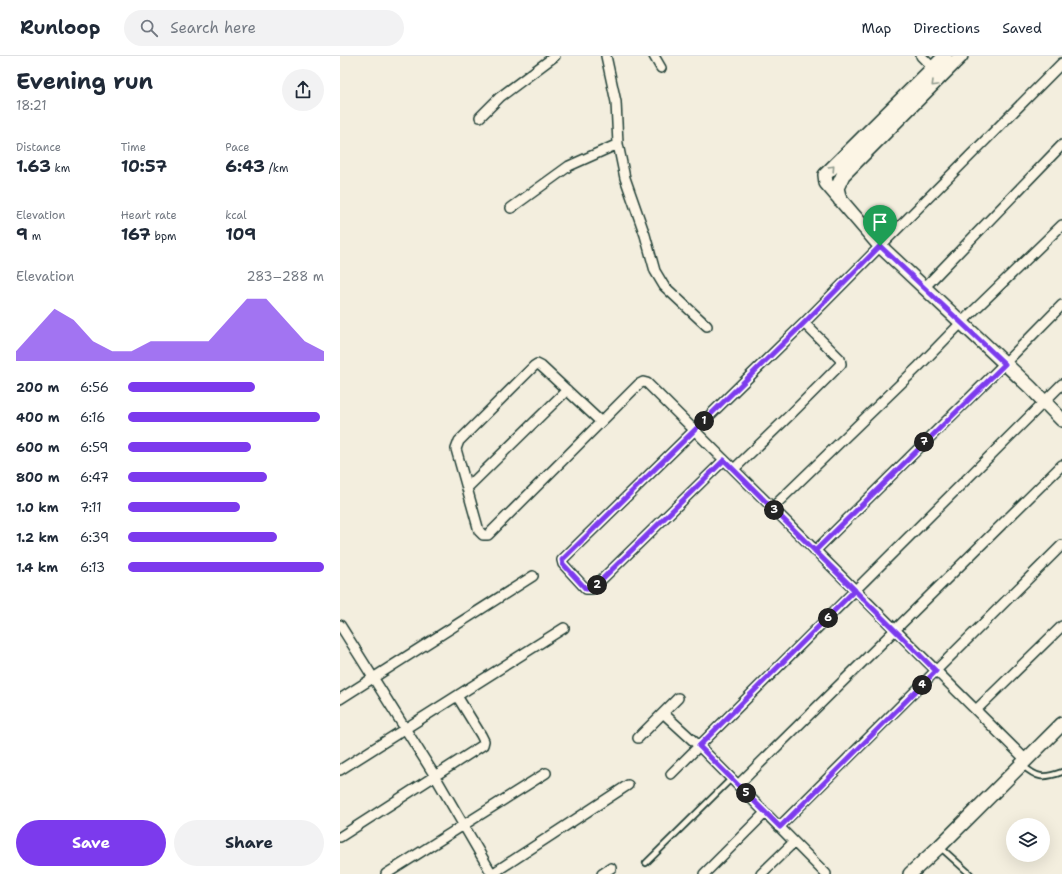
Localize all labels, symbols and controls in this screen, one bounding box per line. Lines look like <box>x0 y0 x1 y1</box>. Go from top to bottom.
search box <box>124 10 404 46</box>
text: Runloop <box>20 15 100 40</box>
icon: search <box>138 17 160 39</box>
text: Search here <box>170 18 256 38</box>
text: Map <box>862 19 892 37</box>
text: Directions <box>914 19 980 37</box>
text: Saved <box>1002 19 1042 37</box>
text: Evening run <box>16 67 153 96</box>
button: share <box>282 69 324 111</box>
one-way arrow <box>931 79 939 87</box>
text: 18:21 <box>16 97 47 114</box>
text: Distance <box>16 140 61 155</box>
text: Time <box>121 140 146 155</box>
text: Pace <box>225 140 250 155</box>
text: 1.63 <box>16 155 51 177</box>
text: 10:57 <box>121 155 167 177</box>
text: 6:43 <box>225 155 265 177</box>
text: km <box>51 161 70 176</box>
text: /km <box>265 161 288 176</box>
one-way arrow <box>827 165 835 173</box>
pin <box>863 205 897 246</box>
text: Elevation <box>16 208 65 223</box>
text: Heart rate <box>121 208 177 223</box>
text: kcal <box>225 208 247 223</box>
icon: arrive <box>869 211 891 233</box>
text: 9 <box>16 223 28 245</box>
text: 167 <box>121 223 151 245</box>
text: 109 <box>225 223 256 245</box>
text: m <box>28 229 41 244</box>
text: bpm <box>151 229 177 244</box>
text: Elevation <box>16 268 74 285</box>
text: 283–288 m <box>246 268 324 285</box>
text: 200 m <box>16 379 59 396</box>
text: 6:56 <box>80 379 109 396</box>
text: 400 m <box>16 409 60 426</box>
text: 6:16 <box>80 409 105 426</box>
pin: 1 <box>694 411 714 431</box>
text: 1 <box>701 413 707 428</box>
pin: 7 <box>914 432 934 452</box>
text: 7 <box>920 434 928 449</box>
text: 600 m <box>16 439 60 456</box>
text: 6:59 <box>80 439 108 456</box>
text: 800 m <box>16 469 60 486</box>
text: 6:47 <box>80 469 109 486</box>
text: 1.0 km <box>16 499 58 516</box>
text: 7:11 <box>80 499 102 516</box>
pin: 3 <box>764 500 784 520</box>
text: 3 <box>770 502 778 517</box>
text: 1.2 km <box>16 529 59 546</box>
text: 6:39 <box>80 529 109 546</box>
text: 1.4 km <box>16 559 58 576</box>
text: 6:13 <box>80 559 105 576</box>
pin: 2 <box>587 575 607 595</box>
text: 2 <box>593 577 601 592</box>
pin: 6 <box>818 608 838 628</box>
text: 6 <box>824 610 832 625</box>
pin: 4 <box>912 675 932 695</box>
text: 4 <box>918 677 926 692</box>
pin: 5 <box>736 783 756 803</box>
text: 5 <box>743 785 749 800</box>
map controls <box>1006 818 1050 862</box>
button: layers <box>1006 818 1050 862</box>
button: Save <box>16 820 166 866</box>
button: Share <box>174 820 324 866</box>

